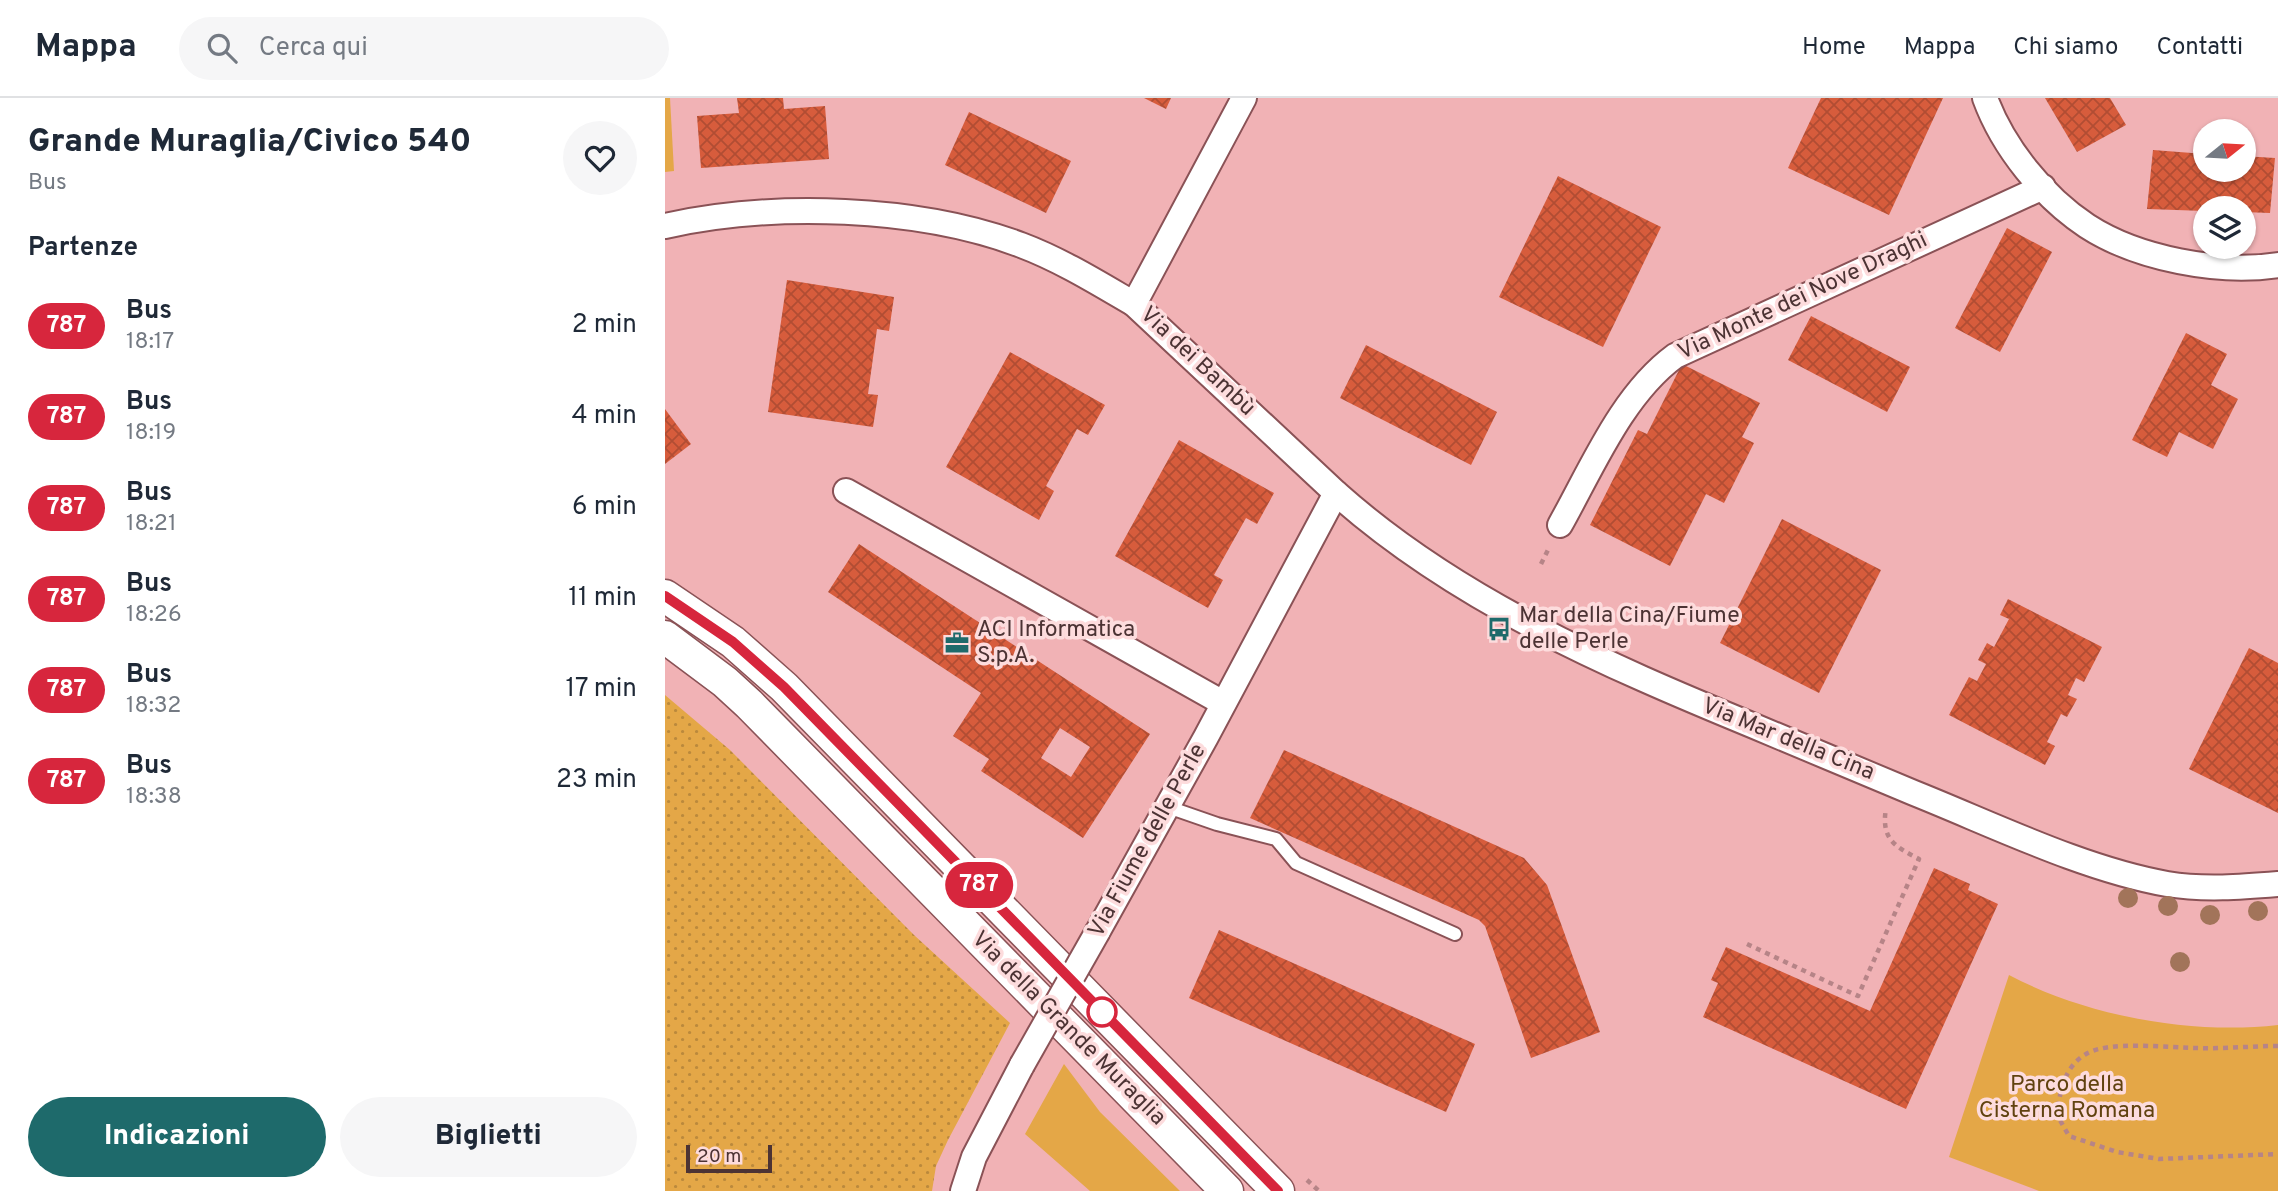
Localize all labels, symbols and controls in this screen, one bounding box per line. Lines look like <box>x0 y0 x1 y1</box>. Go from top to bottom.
search box <box>179 17 669 80</box>
text: Mappa <box>35 27 137 69</box>
icon: search <box>203 29 241 67</box>
text: Cerca qui <box>259 32 368 65</box>
text: Home <box>1802 33 1866 63</box>
text: Mappa <box>1904 33 1975 63</box>
text: Chi siamo <box>2013 33 2118 63</box>
text: Contatti <box>2156 33 2243 63</box>
north arrow <box>2193 119 2256 182</box>
map controls <box>2193 119 2256 259</box>
button: heart <box>563 121 637 195</box>
text: Grande Muraglia/Civico 540 <box>28 122 471 164</box>
text: Bus <box>28 169 67 198</box>
button: layers <box>2193 196 2256 259</box>
street label: Via Monte dei Nove Draghi <box>1674 226 1932 368</box>
text: Partenze <box>28 232 138 265</box>
text: Bus <box>126 295 172 328</box>
street label: Via dei Bambù <box>1133 301 1261 423</box>
text: 2 min <box>572 309 637 342</box>
text: 787 <box>47 311 86 341</box>
text: 18:17 <box>126 328 174 357</box>
text: Bus <box>126 386 172 419</box>
text: 4 min <box>571 400 637 433</box>
text: 787 <box>47 402 86 432</box>
text: 18:19 <box>126 419 176 448</box>
text: Bus <box>126 477 172 510</box>
text: 6 min <box>572 491 637 524</box>
text: 787 <box>47 493 86 523</box>
text: 18:21 <box>126 510 176 539</box>
text: Bus <box>126 568 172 601</box>
text: 11 min <box>568 582 637 615</box>
text: 787 <box>47 584 86 614</box>
text: 18:26 <box>126 601 182 630</box>
place label: Mar della Cina/Fiume delle Perle <box>1519 602 1740 657</box>
bus stop icon: Mar della Cina/Fiume delle Perle <box>1485 615 1513 643</box>
place label: ACI Informatica S.p.A. <box>977 616 1135 671</box>
office icon: ACI Informatica S.p.A. <box>943 629 971 657</box>
text: Bus <box>126 659 172 692</box>
text: 17 min <box>565 673 637 706</box>
text: 787 <box>47 675 86 705</box>
text: 18:32 <box>126 692 181 721</box>
street label: Via Mar della Cina <box>1697 692 1879 788</box>
street label: Via Fiume delle Perle <box>1083 739 1213 943</box>
text: Bus <box>126 750 172 783</box>
text: 23 min <box>556 764 637 797</box>
text: 787 <box>47 766 86 796</box>
text: 18:38 <box>126 783 182 812</box>
line badge: 787 <box>939 862 1019 908</box>
text: 787 <box>959 870 999 900</box>
street label: Via della Grande Muraglia <box>965 926 1171 1132</box>
unlabelled marker <box>1087 997 1117 1027</box>
park label: Parco della Cisterna Romana <box>1979 1071 2155 1126</box>
button: Indicazioni <box>28 1097 326 1177</box>
button: Biglietti <box>340 1097 637 1177</box>
scale bar <box>686 1142 772 1174</box>
text: 20 m <box>697 1145 741 1169</box>

